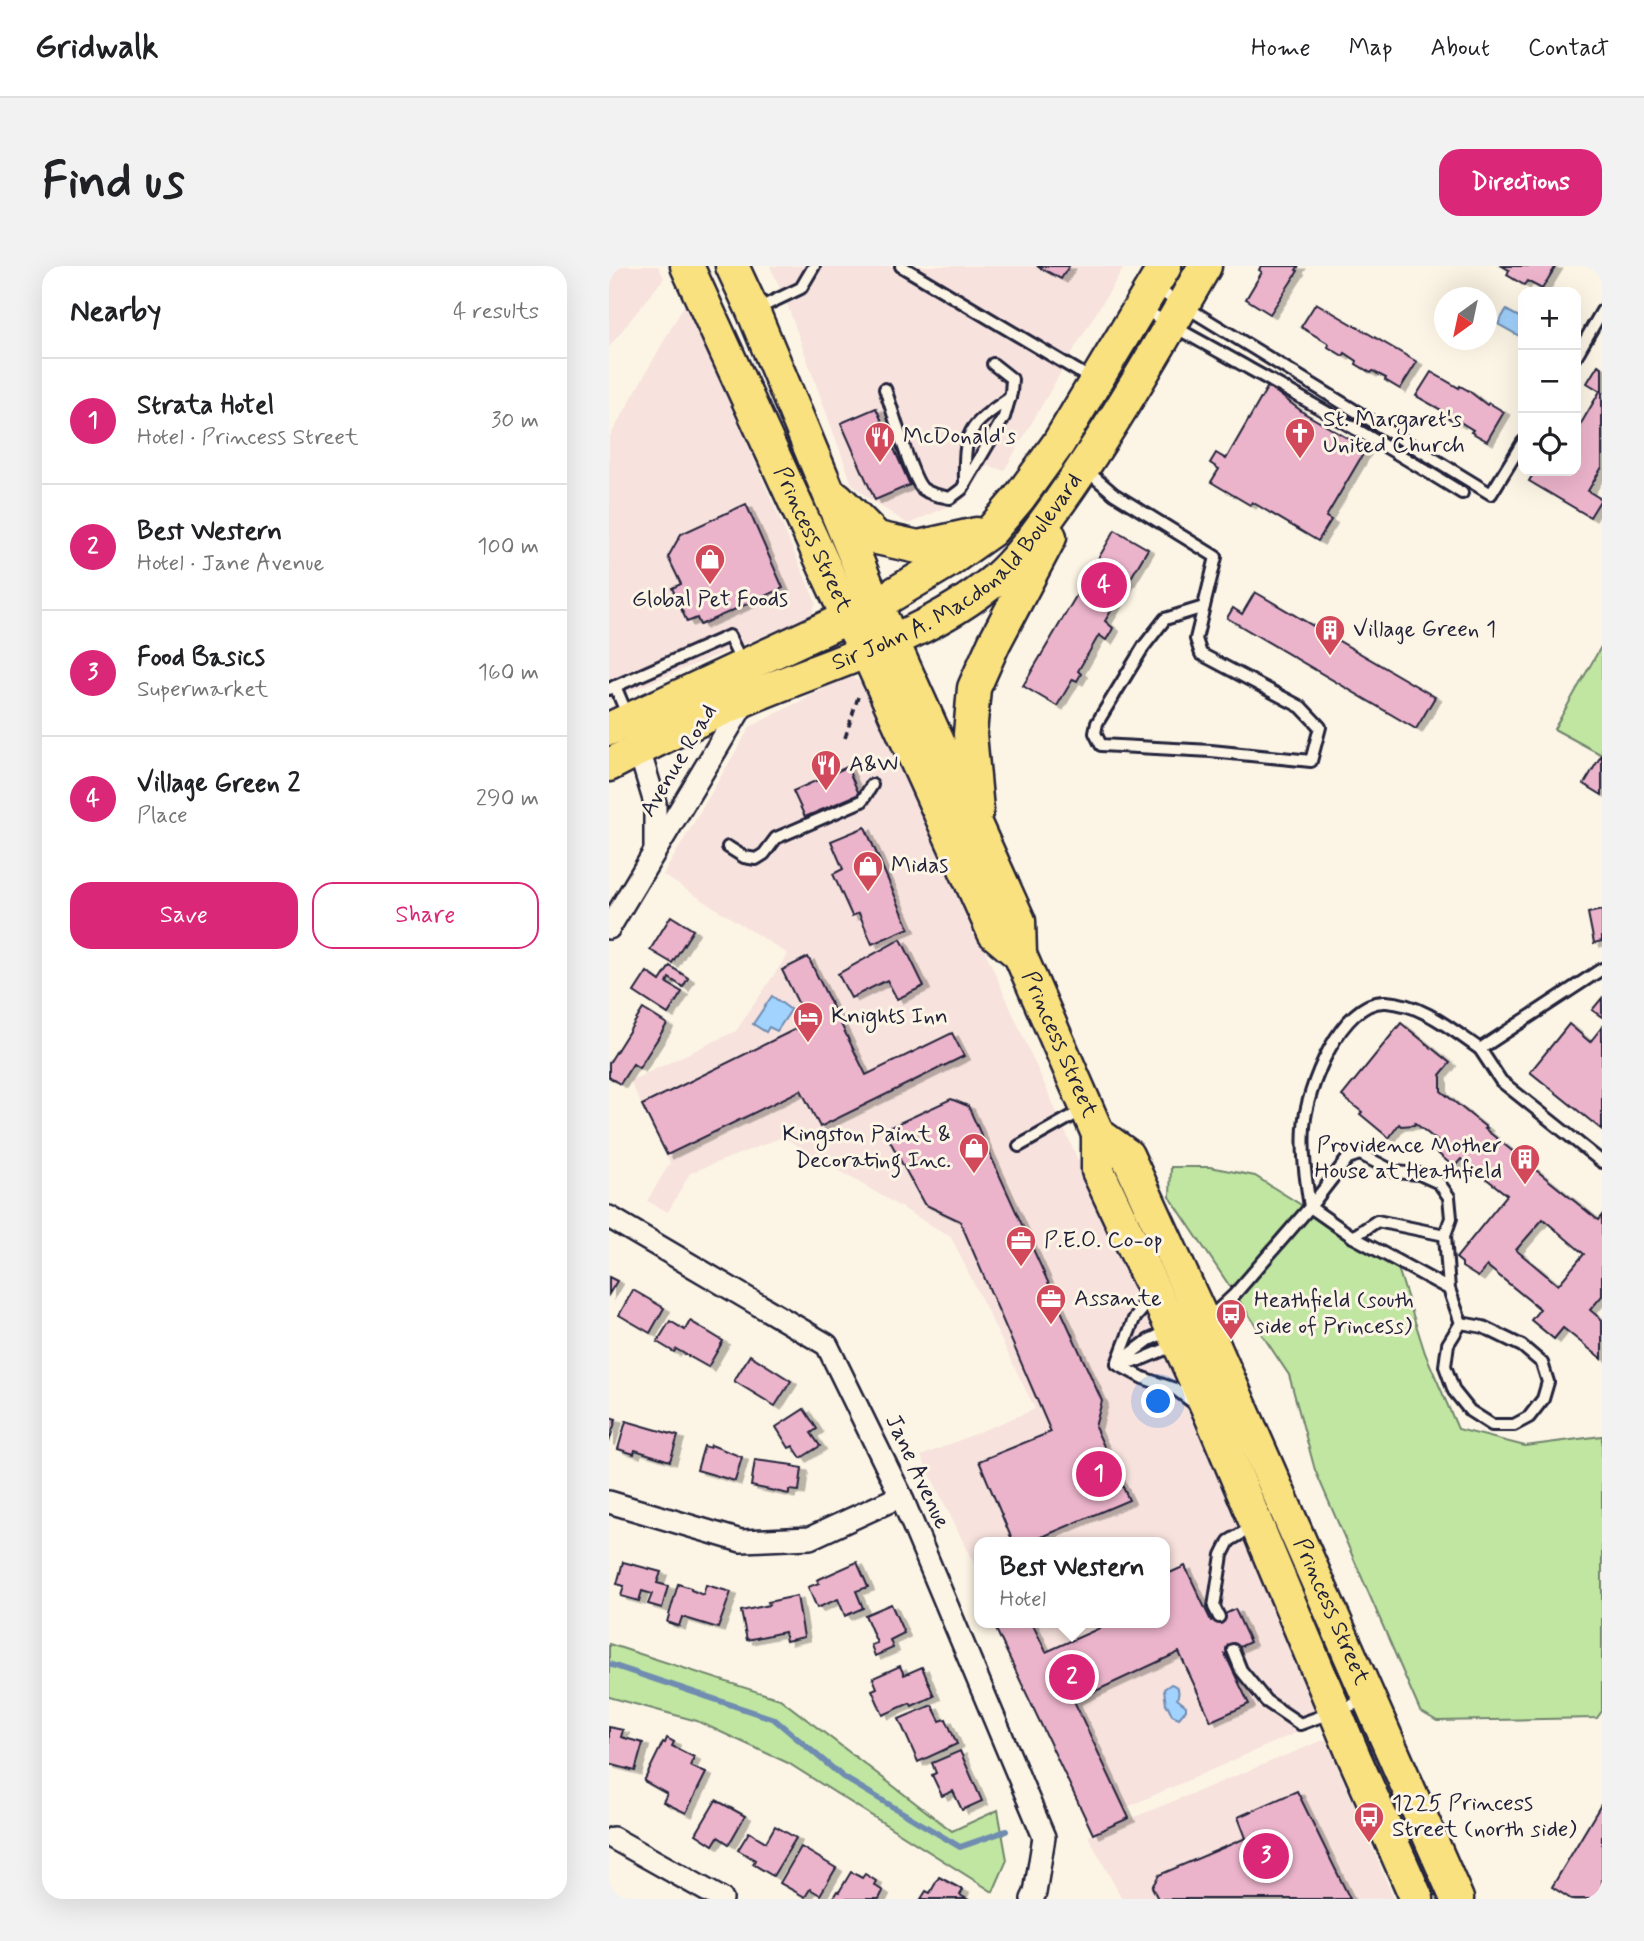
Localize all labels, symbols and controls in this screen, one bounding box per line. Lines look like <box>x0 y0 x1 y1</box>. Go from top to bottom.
text: Gridwalk <box>35 26 159 70</box>
text: Home <box>1251 33 1311 64</box>
text: Map <box>1349 33 1393 64</box>
text: About <box>1431 33 1490 64</box>
text: Contact <box>1528 33 1609 64</box>
button: Directions <box>1439 149 1602 216</box>
text: Find us <box>42 150 185 215</box>
north arrow <box>1434 287 1497 350</box>
map controls <box>1518 287 1581 476</box>
button: + <box>1518 287 1581 350</box>
text: Nearby <box>70 292 161 331</box>
text: 4 results <box>453 297 539 327</box>
button: − <box>1518 350 1581 413</box>
text: Strata Hotel <box>137 389 274 423</box>
place label: St. Margaret's United Church <box>1323 405 1465 461</box>
text: 1 <box>88 406 98 436</box>
text: 30 m <box>491 406 539 436</box>
button: locate <box>1518 413 1581 476</box>
church icon: St. Margaret's United Church <box>1283 416 1317 460</box>
restaurant icon: McDonald's <box>863 420 897 464</box>
place label: McDonald's <box>903 422 1016 452</box>
text: Hotel · Princess Street <box>137 423 358 453</box>
street label: Princess Street <box>766 462 859 618</box>
street label: Sir John A. Macdonald Boulevard <box>828 468 1090 679</box>
text: Best Western <box>137 515 282 549</box>
text: 2 <box>87 532 99 562</box>
text: 100 m <box>477 532 539 562</box>
shop icon: Global Pet Foods <box>693 542 727 586</box>
text: Hotel · Jane Avenue <box>137 549 324 579</box>
pin: 4 <box>1081 559 1127 611</box>
place label: Global Pet Foods <box>632 585 788 615</box>
building icon: Village Green 1 <box>1313 613 1347 657</box>
place label: Village Green 1 <box>1353 615 1496 645</box>
text: Food Basics <box>137 641 265 675</box>
text: 3 <box>88 658 98 688</box>
text: 160 m <box>478 658 539 688</box>
text: Supermarket <box>137 675 268 705</box>
street label: Avenue Road <box>634 699 724 823</box>
restaurant icon: A&W <box>809 748 843 792</box>
place label: A&W <box>849 750 898 780</box>
text: Village Green 2 <box>137 767 300 801</box>
text: 4 <box>86 784 100 814</box>
text: 290 m <box>476 784 539 814</box>
text: Place <box>137 801 188 831</box>
shop icon: Midas <box>851 849 885 893</box>
place label: Midas <box>891 851 948 881</box>
button: Save <box>70 882 298 949</box>
button: Share <box>312 882 539 949</box>
street label: Princess Street <box>1014 967 1104 1123</box>
hotel icon: Knights Inn <box>791 1000 825 1044</box>
place label: Knights Inn <box>831 1002 948 1034</box>
place label: Kingston Paint & Decorating Inc. <box>782 1120 951 1178</box>
shop icon: Kingston Paint & Decorating Inc. <box>957 1131 991 1175</box>
place label: Providence Mother House at Heathfield <box>1315 1131 1502 1187</box>
building icon: Providence Mother House at Heathfield <box>1508 1142 1542 1186</box>
office icon: P.E.O. Co-op <box>1004 1224 1038 1268</box>
place label: P.E.O. Co-op <box>1044 1226 1163 1256</box>
office icon: Assante <box>1034 1282 1068 1326</box>
place label: Assante <box>1074 1284 1162 1314</box>
place label: Heathfield (south side of Princess) <box>1254 1286 1414 1342</box>
bus stop icon: Heathfield (south side of Princess) <box>1214 1297 1248 1341</box>
your location <box>1141 1384 1175 1418</box>
street label: Jane Avenue <box>877 1410 957 1534</box>
pin: 1 <box>1076 1448 1122 1500</box>
street label: Princess Street <box>1286 1534 1376 1690</box>
popup <box>974 1537 1170 1628</box>
text: Best Western <box>999 1551 1145 1585</box>
text: Hotel <box>999 1585 1046 1615</box>
pin: 2 <box>1049 1651 1095 1703</box>
place label: 1225 Princess Street (north side) <box>1392 1789 1577 1845</box>
bus stop icon: 1225 Princess Street (north side) <box>1352 1800 1386 1844</box>
pin: 3 <box>1243 1830 1289 1882</box>

